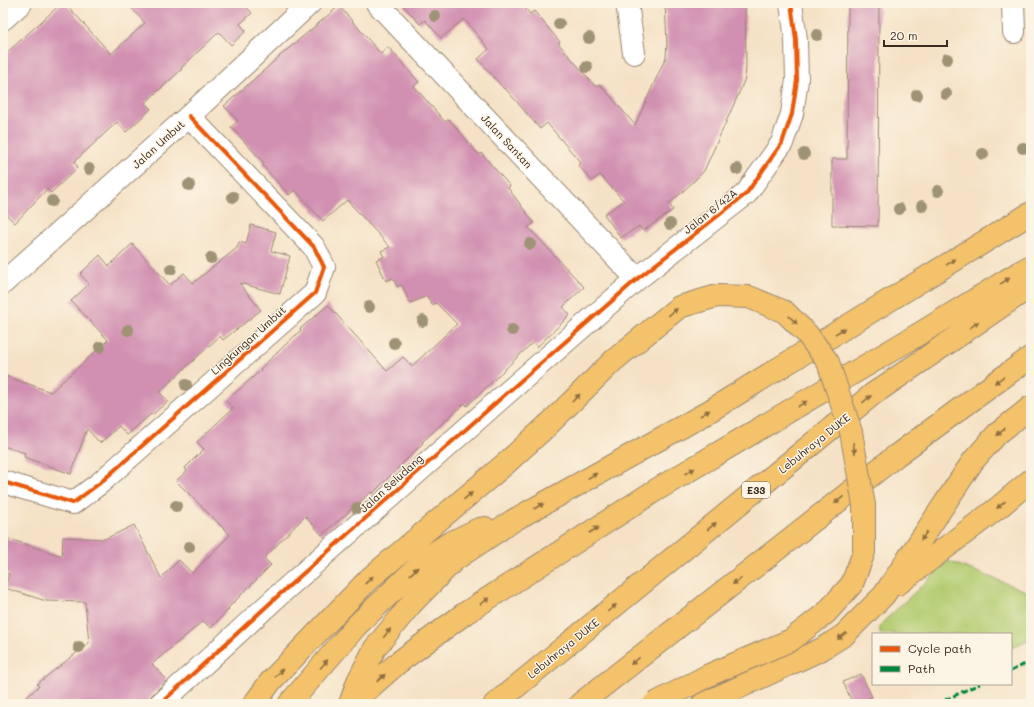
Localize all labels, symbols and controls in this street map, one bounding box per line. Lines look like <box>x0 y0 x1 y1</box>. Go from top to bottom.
scale bar <box>884 22 947 48</box>
text: 20 m <box>890 27 918 43</box>
street label: Jalan Santan <box>478 111 536 171</box>
street label: Jalan Umbut <box>128 116 188 172</box>
street label: Jalan 6/42A <box>680 185 740 237</box>
one-way arrow <box>945 259 957 266</box>
one-way arrow <box>999 278 1011 285</box>
street label: Lingkungan Umbut <box>207 302 289 378</box>
one-way arrow <box>668 308 679 316</box>
one-way arrow <box>789 315 798 324</box>
one-way arrow <box>969 321 979 329</box>
one-way arrow <box>834 327 846 334</box>
one-way arrow <box>994 376 1004 384</box>
one-way arrow <box>571 393 581 403</box>
one-way arrow <box>862 395 873 404</box>
one-way arrow <box>796 401 808 408</box>
street label: Lebuhraya DUKE <box>775 409 853 477</box>
one-way arrow <box>700 410 711 417</box>
one-way arrow <box>996 427 1006 436</box>
one-way arrow <box>851 442 857 454</box>
street label: Jalan Seludang <box>356 451 426 515</box>
one-way arrow <box>684 467 696 474</box>
one-way arrow <box>586 473 598 480</box>
road number: E33 <box>742 482 770 498</box>
one-way arrow <box>462 491 473 500</box>
one-way arrow <box>834 496 845 505</box>
one-way arrow <box>995 500 1006 509</box>
one-way arrow <box>533 502 545 509</box>
one-way arrow <box>707 522 718 530</box>
one-way arrow <box>588 527 600 534</box>
one-way arrow <box>920 531 928 541</box>
one-way arrow <box>409 566 419 576</box>
one-way arrow <box>364 575 374 585</box>
one-way arrow <box>732 576 743 585</box>
one-way arrow <box>479 597 491 604</box>
one-way arrow <box>606 604 617 613</box>
street label: Lebuhraya DUKE <box>524 614 602 682</box>
one-way arrow <box>383 627 392 638</box>
one-way arrow <box>836 631 847 640</box>
legend <box>872 633 1012 685</box>
text: Cycle path <box>908 640 971 656</box>
one-way arrow <box>630 657 641 665</box>
one-way arrow <box>319 659 328 669</box>
text: Path <box>908 660 935 676</box>
one-way arrow <box>274 668 283 679</box>
one-way arrow <box>376 674 385 683</box>

